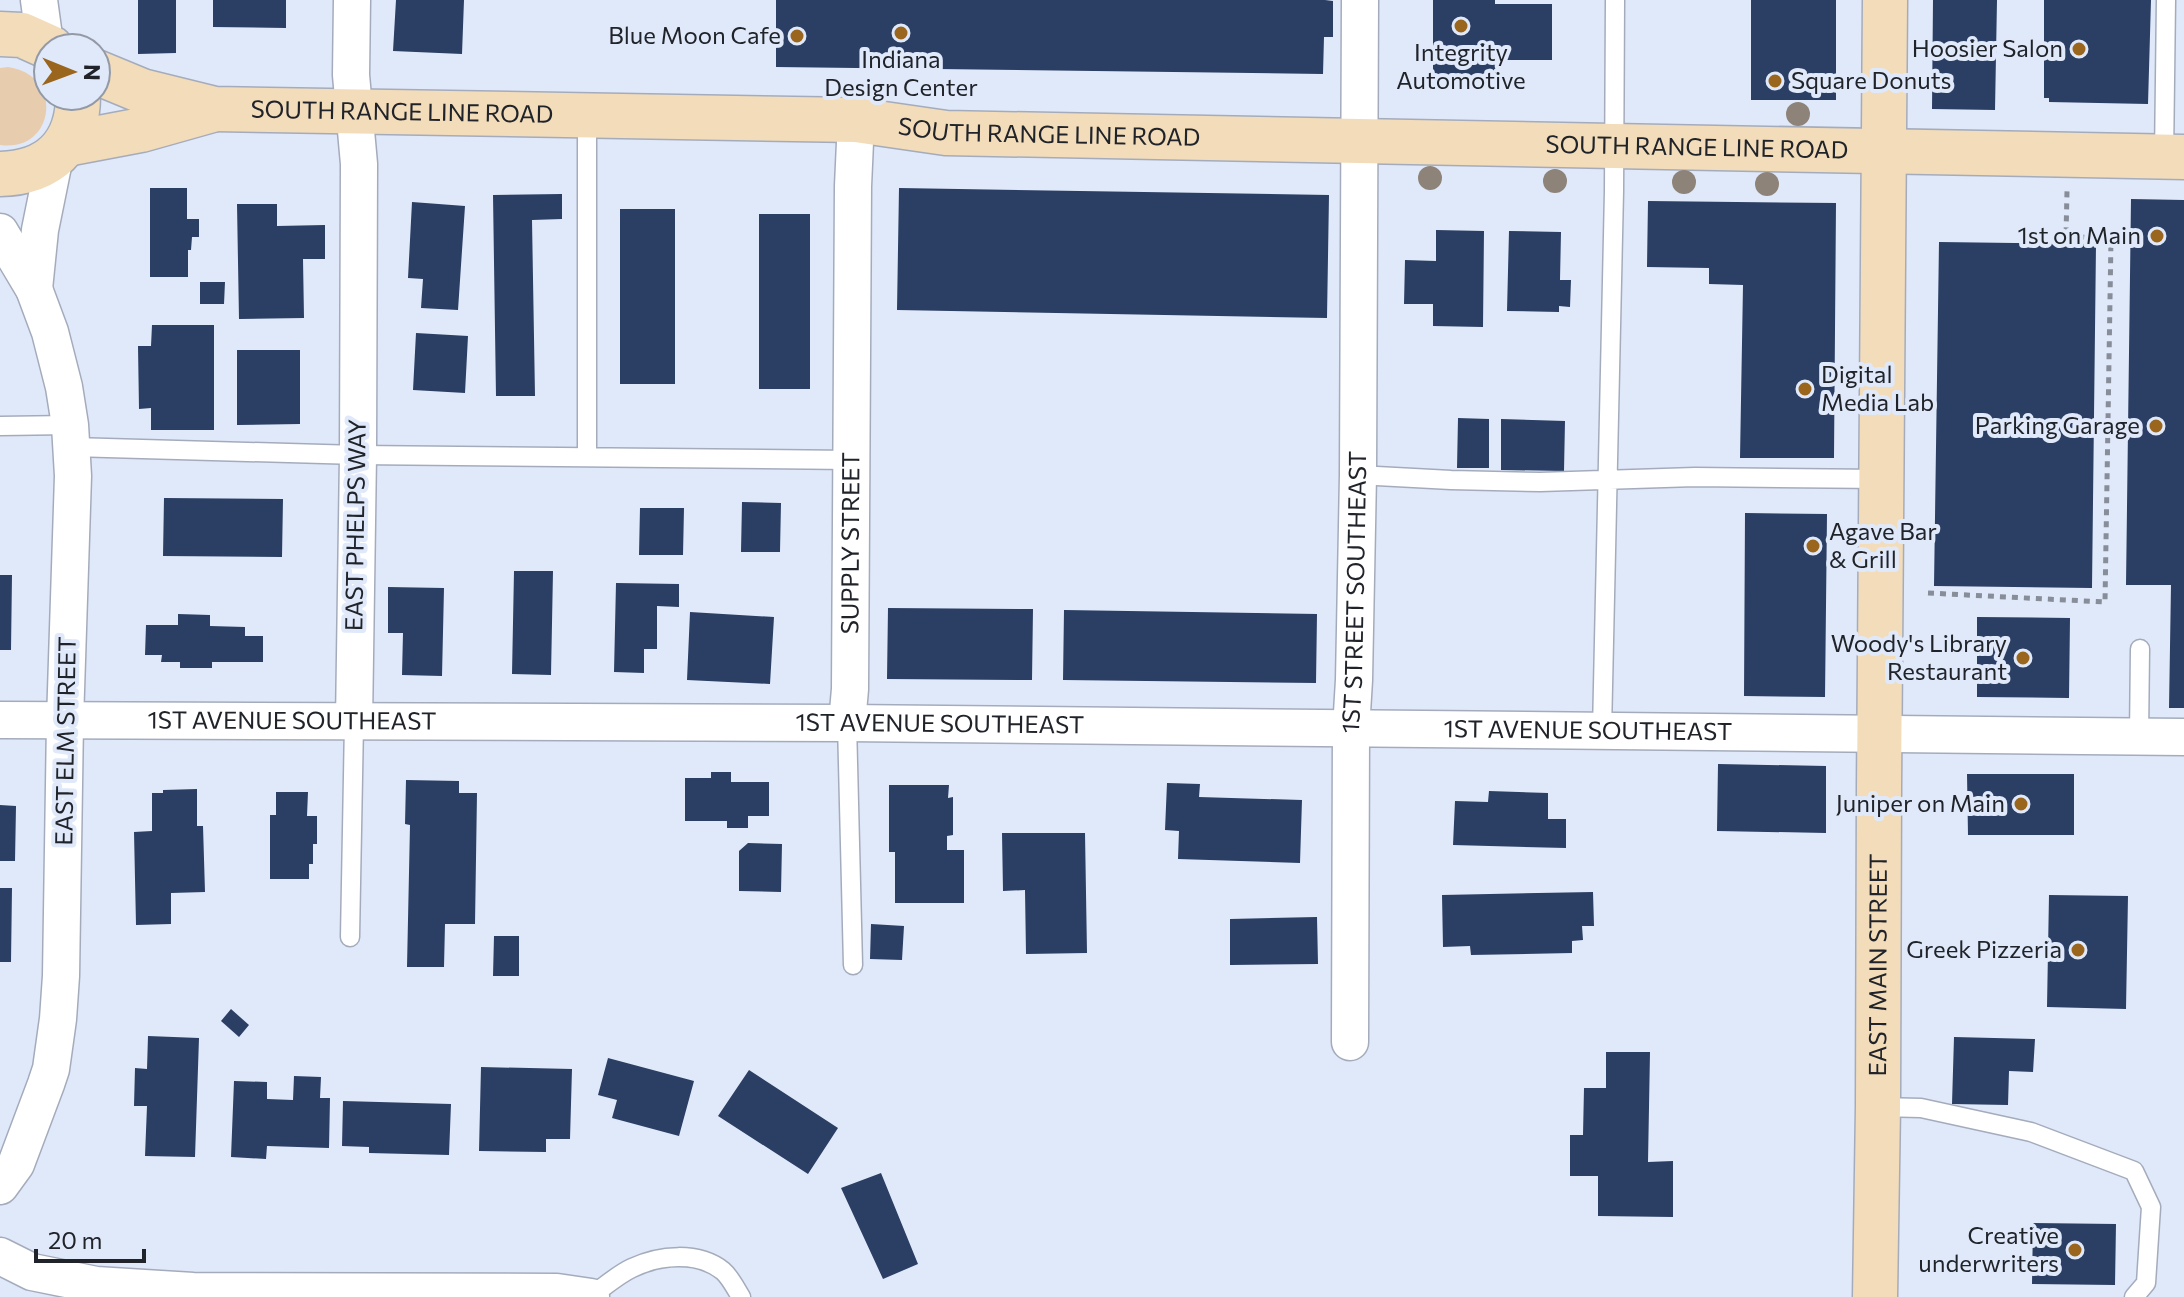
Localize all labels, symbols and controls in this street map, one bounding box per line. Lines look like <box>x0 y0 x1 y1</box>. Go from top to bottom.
marker: Integrity Automotive <box>1452 17 1470 35</box>
place label: Blue Moon Cafe <box>608 20 781 49</box>
marker: Indiana Design Center <box>892 24 910 42</box>
marker: Blue Moon Cafe <box>788 27 806 45</box>
north arrow <box>32 32 112 112</box>
place label: Hoosier Salon <box>1912 33 2063 62</box>
place label: Integrity Automotive <box>1396 37 1526 94</box>
marker: Hoosier Salon <box>2070 40 2088 58</box>
place label: Indiana Design Center <box>824 44 978 101</box>
text: N <box>79 64 106 81</box>
place label: Square Donuts <box>1791 65 1951 94</box>
marker: Square Donuts <box>1766 72 1784 90</box>
street label: SOUTH RANGE LINE ROAD <box>250 94 554 128</box>
street label: SOUTH RANGE LINE ROAD <box>896 110 1201 151</box>
street label: SOUTH RANGE LINE ROAD <box>1545 129 1849 163</box>
place label: 1st on Main <box>2018 220 2141 249</box>
marker: 1st on Main <box>2148 227 2166 245</box>
place label: Digital Media Lab <box>1821 359 1934 416</box>
marker: Digital Media Lab <box>1796 380 1814 398</box>
place label: Parking Garage <box>1975 410 2140 439</box>
marker: Parking Garage <box>2147 417 2165 435</box>
street label: EAST PHELPS WAY <box>338 418 371 631</box>
street label: 1ST STREET SOUTHEAST <box>1335 451 1371 734</box>
street label: SUPPLY STREET <box>834 452 864 634</box>
place label: Agave Bar & Grill <box>1829 516 1937 573</box>
marker: Agave Bar & Grill <box>1804 537 1822 555</box>
place label: Woody's Library Restaurant <box>1831 628 2007 685</box>
street label: EAST ELM STREET <box>48 636 81 846</box>
marker: Woody's Library Restaurant <box>2014 649 2032 667</box>
street label: 1ST AVENUE SOUTHEAST <box>148 705 436 735</box>
street label: 1ST AVENUE SOUTHEAST <box>796 707 1085 738</box>
street label: 1ST AVENUE SOUTHEAST <box>1443 713 1732 745</box>
place label: Juniper on Main <box>1836 788 2005 817</box>
marker: Juniper on Main <box>2012 795 2030 813</box>
street label: EAST MAIN STREET <box>1862 854 1892 1076</box>
place label: Greek Pizzeria <box>1906 934 2062 963</box>
marker: Greek Pizzeria <box>2069 941 2087 959</box>
scale bar <box>36 1213 144 1263</box>
place label: Creative underwriters <box>1918 1220 2059 1277</box>
text: 20 m <box>48 1225 102 1254</box>
marker: Creative underwriters <box>2066 1241 2084 1259</box>

